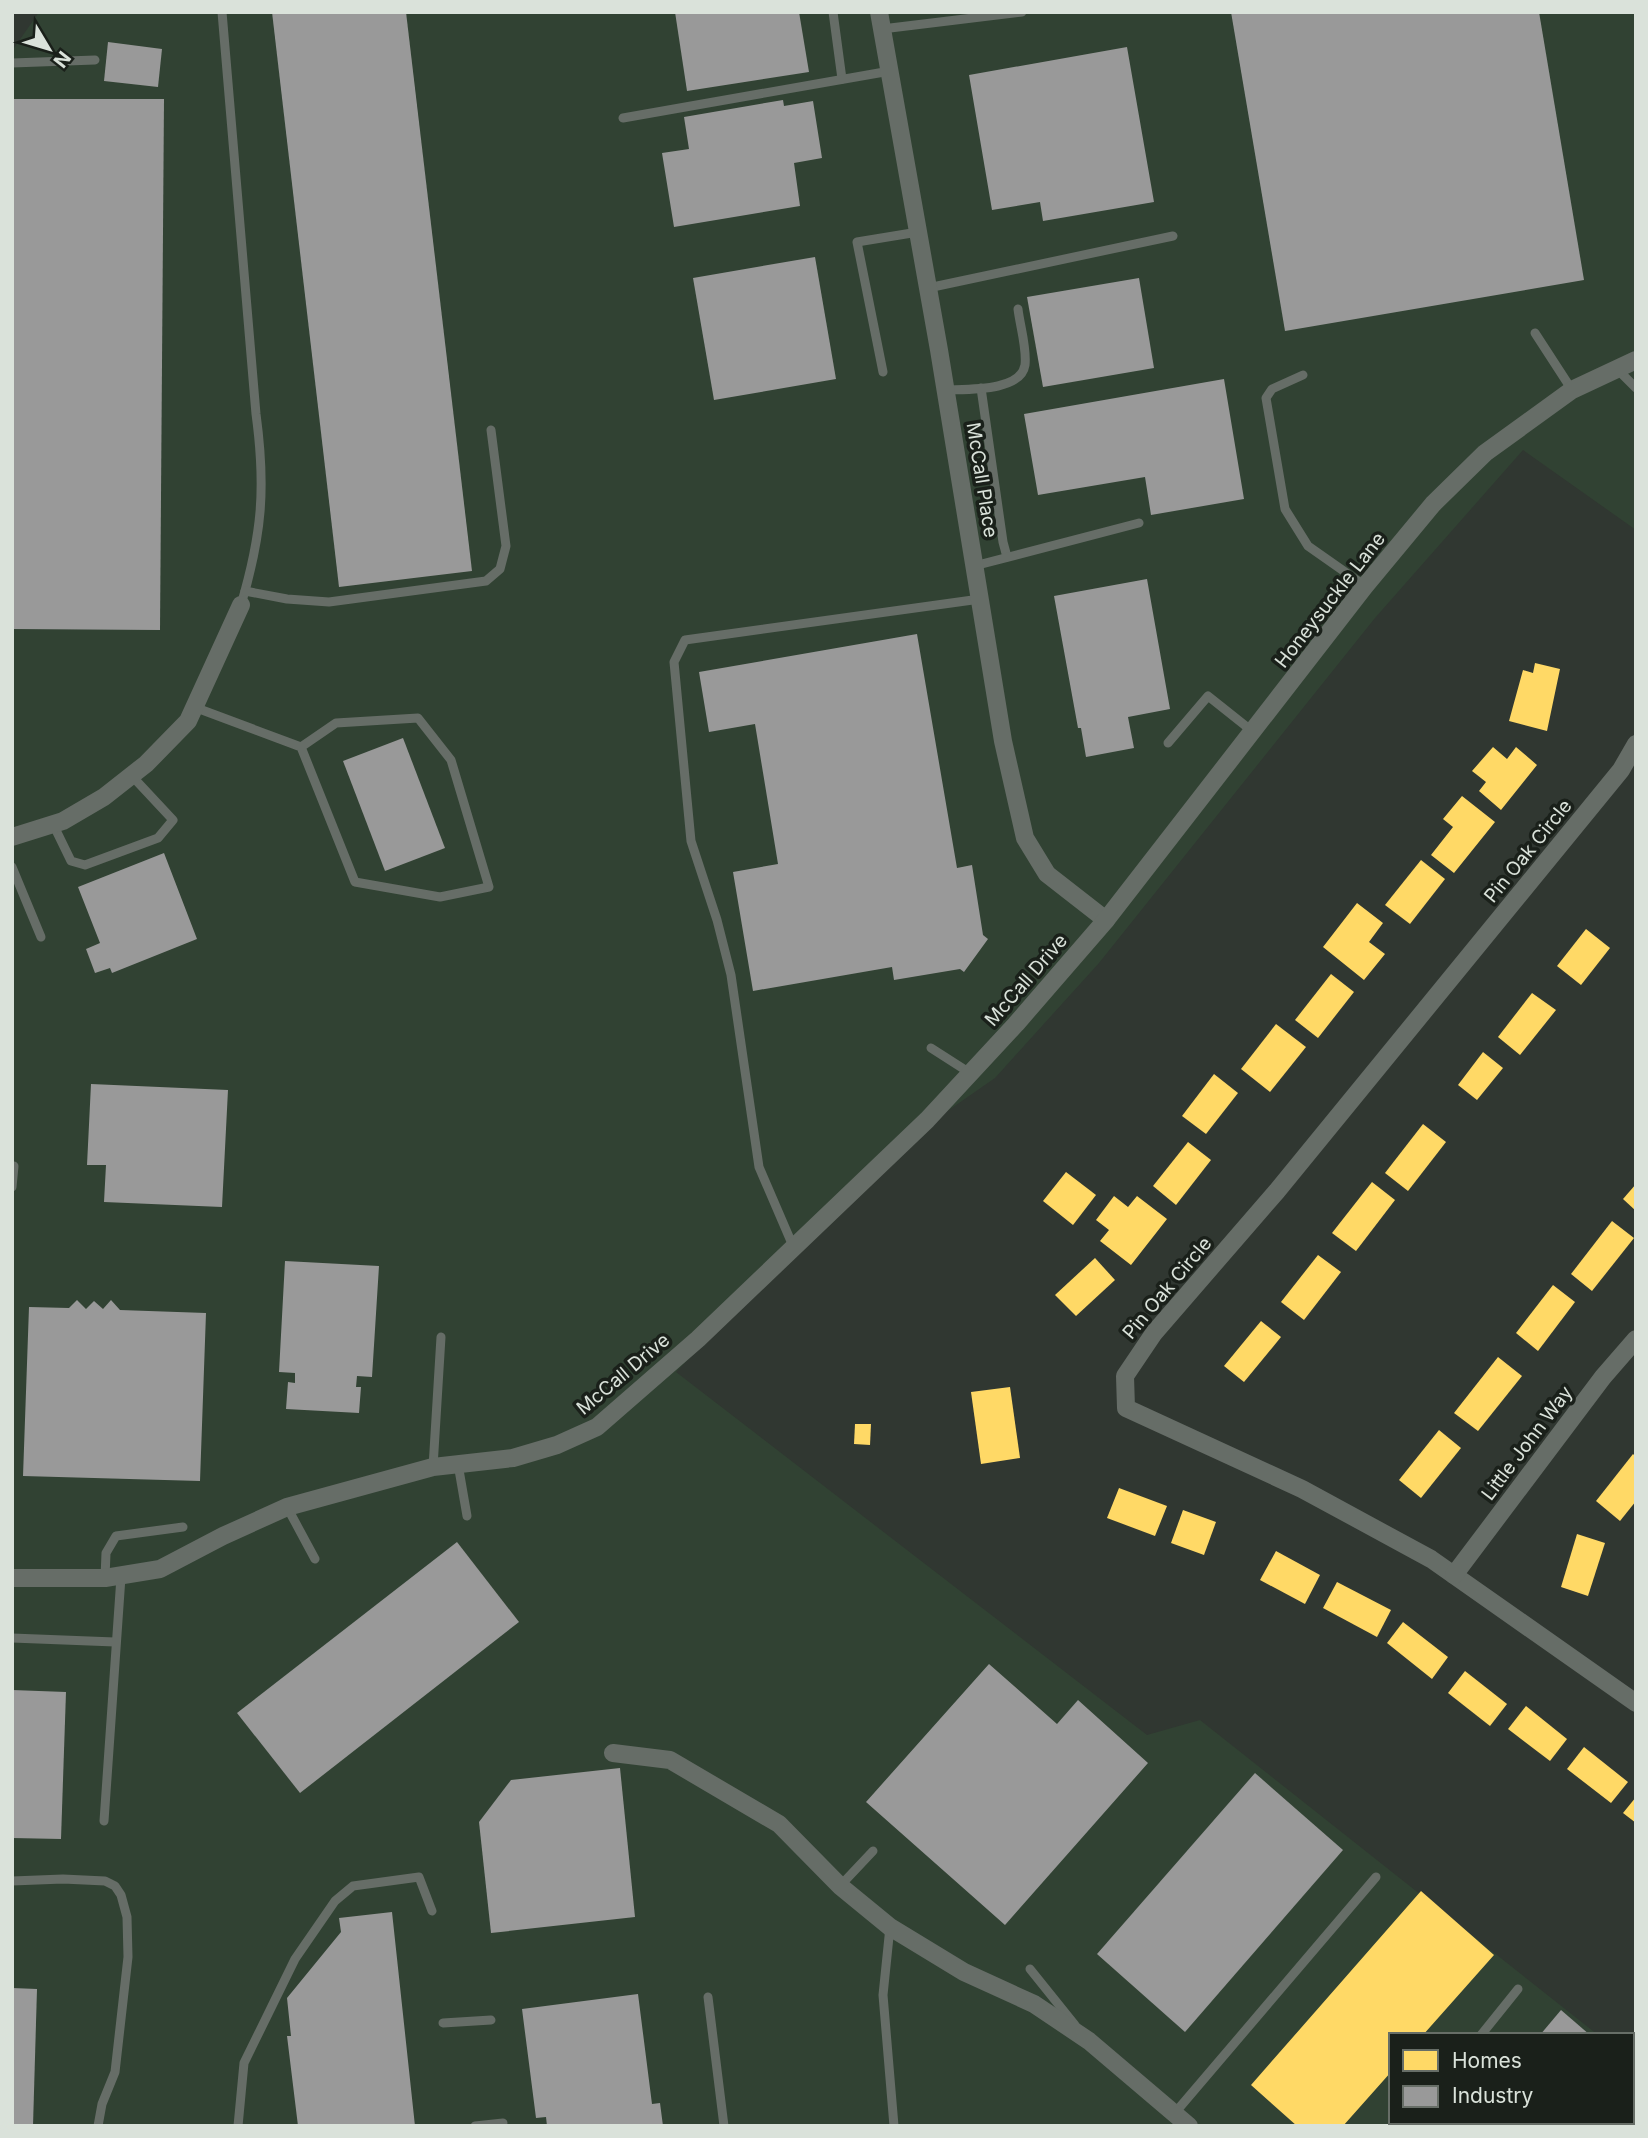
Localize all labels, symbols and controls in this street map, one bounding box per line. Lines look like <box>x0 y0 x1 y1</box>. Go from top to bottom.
north arrow <box>14 14 84 84</box>
text: N <box>48 46 76 72</box>
street label: McCall Place <box>962 421 1002 539</box>
street label: Honeysuckle Lane <box>1270 528 1390 672</box>
street label: Pin Oak Circle <box>1479 795 1577 907</box>
street label: McCall Drive <box>980 929 1072 1031</box>
street label: Pin Oak Circle <box>1118 1232 1216 1344</box>
street label: McCall Drive <box>572 1328 674 1420</box>
street label: Little John Way <box>1477 1381 1578 1505</box>
legend <box>1389 2033 1634 2124</box>
text: Homes <box>1452 2048 1522 2073</box>
text: Industry <box>1452 2083 1534 2108</box>

